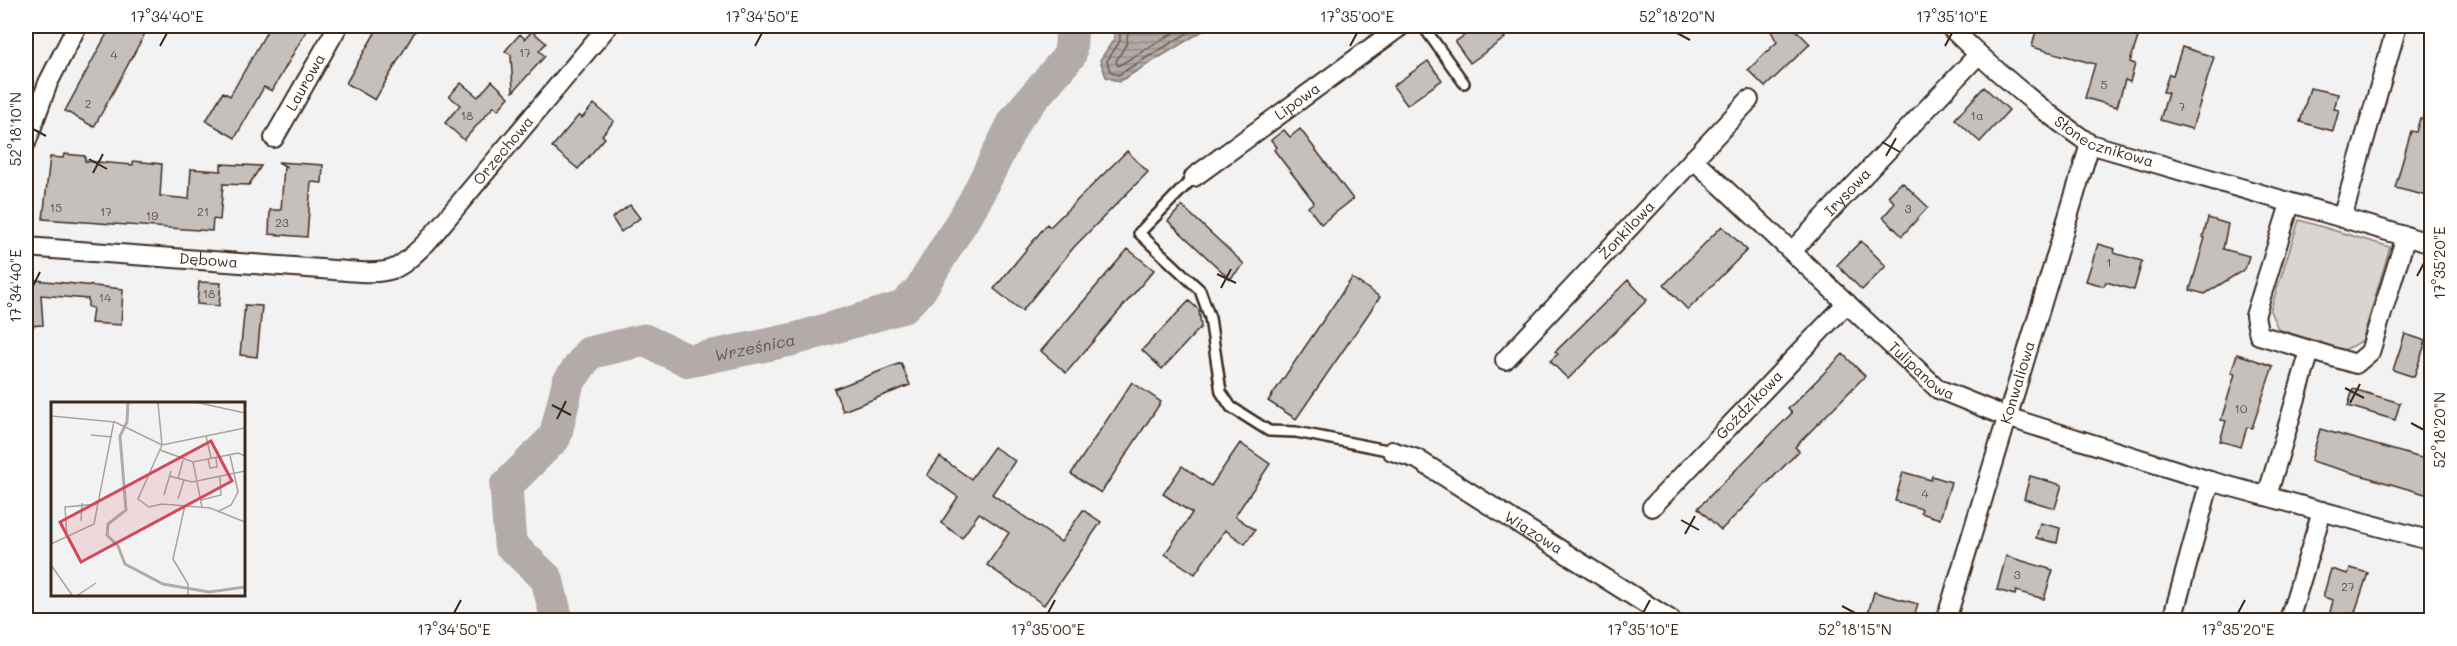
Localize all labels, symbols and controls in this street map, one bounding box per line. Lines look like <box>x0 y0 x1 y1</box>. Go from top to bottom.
text: 17°34'40"E <box>130 6 204 26</box>
text: 17°34'50"E <box>725 6 799 26</box>
text: 17°35'00"E <box>1320 6 1394 26</box>
text: 52°18'20"N <box>1639 6 1715 26</box>
text: 17°35'10"E <box>1916 6 1988 26</box>
house number: 17 <box>519 44 531 60</box>
house number: 4 <box>110 46 118 62</box>
street label: Laurowa <box>281 50 329 114</box>
house number: 5 <box>2101 76 2108 92</box>
street label: Lipowa <box>1270 77 1324 124</box>
text: 52°18'10"N <box>5 92 25 166</box>
house number: 2 <box>85 95 91 111</box>
house number: 7 <box>2179 98 2186 114</box>
house number: 18 <box>461 107 473 123</box>
house number: 1a <box>1971 107 1983 123</box>
street label: Orzechowa <box>468 111 537 189</box>
street label: Słonecznikowa <box>2051 111 2156 171</box>
street label: Irysowa <box>1819 163 1875 220</box>
street label: Żonkilowa <box>1594 196 1659 263</box>
house number: 15 <box>50 199 62 215</box>
house number: 3 <box>1904 200 1912 216</box>
house number: 17 <box>100 203 112 219</box>
house number: 21 <box>197 203 209 219</box>
house number: 19 <box>146 207 158 223</box>
house number: 23 <box>275 214 289 230</box>
text: 17°35'20"E <box>2429 226 2449 300</box>
street label: Dębowa <box>178 247 239 272</box>
text: 17°34'40"E <box>5 249 25 323</box>
house number: 1 <box>2106 254 2112 270</box>
house number: 18 <box>203 285 215 301</box>
house number: 14 <box>99 289 111 305</box>
water label: Wrześnica <box>712 328 797 365</box>
street label: Tulipanowa <box>1884 337 1958 404</box>
street label: Konwaliowa <box>1995 338 2039 426</box>
street label: Goździkowa <box>1711 365 1787 443</box>
text: 52°18'20"N <box>2429 392 2449 468</box>
house number: 10 <box>2235 400 2248 416</box>
inset map <box>51 402 244 595</box>
house number: 4 <box>1921 485 1929 501</box>
street label: Wiązowa <box>1501 506 1567 558</box>
house number: 3 <box>2013 566 2021 582</box>
house number: 27 <box>2341 578 2355 594</box>
text: 17°34'50"E <box>417 619 491 639</box>
text: 17°35'00"E <box>1011 619 1085 639</box>
text: 17°35'10"E <box>1607 619 1679 639</box>
text: 52°18'15"N <box>1818 619 1892 639</box>
text: 17°35'20"E <box>2201 619 2275 639</box>

